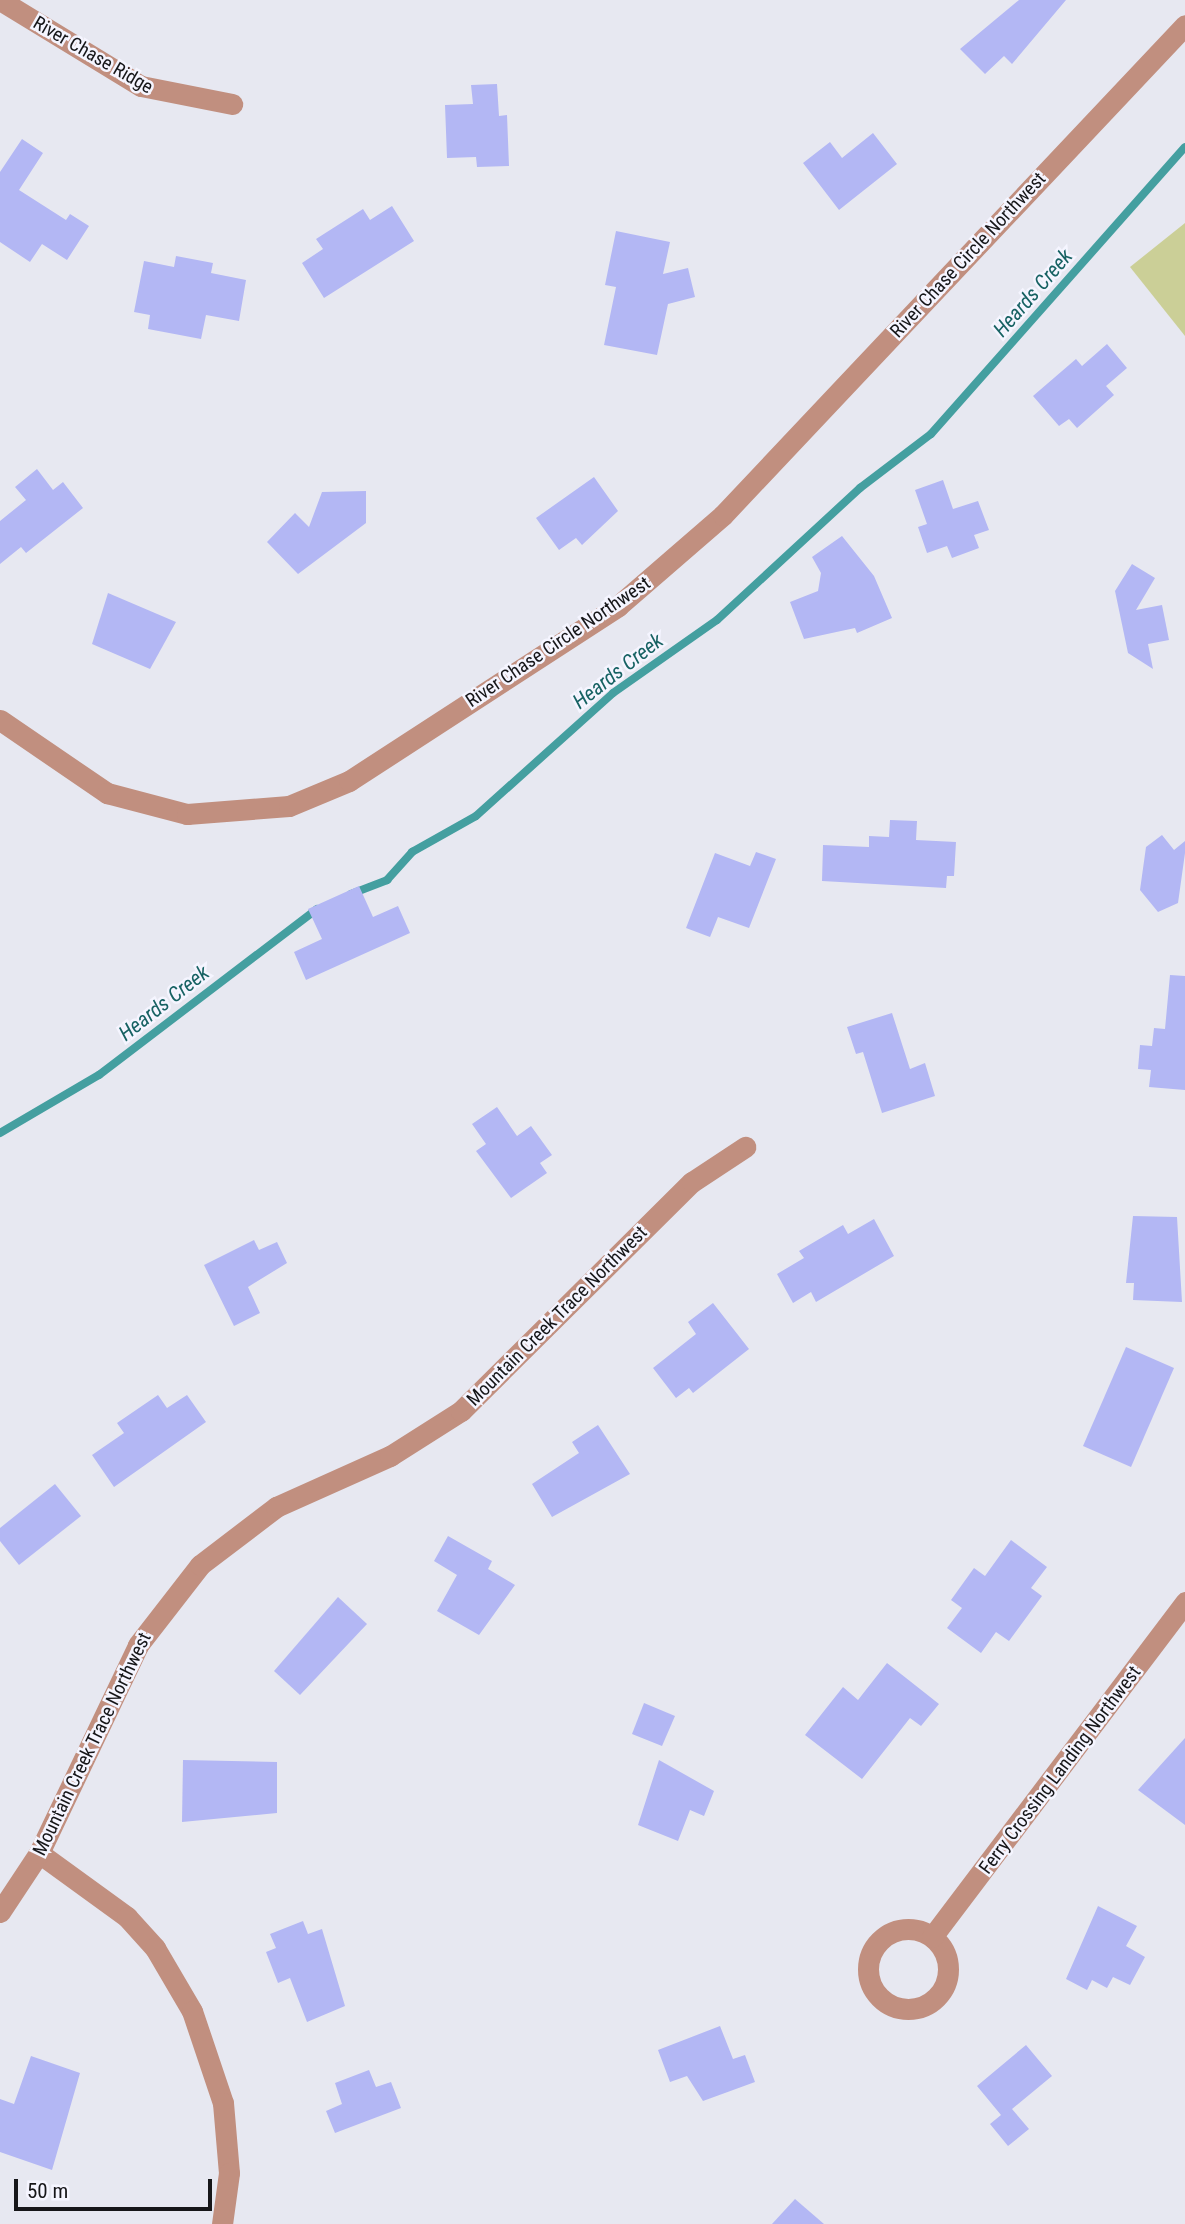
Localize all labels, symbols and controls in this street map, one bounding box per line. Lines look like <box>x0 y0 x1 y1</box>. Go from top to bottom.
street label: River Chase Ridge <box>29 11 157 99</box>
street label: River Chase Circle Northwest <box>885 168 1051 342</box>
water label: Heards Creek <box>988 244 1078 342</box>
street label: River Chase Circle Northwest <box>461 572 655 712</box>
water label: Heards Creek <box>568 628 668 714</box>
water label: Heards Creek <box>114 960 214 1046</box>
street label: Mountain Creek Trace Northwest <box>462 1221 652 1411</box>
street label: Mountain Creek Trace Northwest <box>28 1629 156 1859</box>
street label: Ferry Crossing Landing Northwest <box>974 1662 1146 1878</box>
scale bar <box>18 2164 215 2208</box>
text: 50 m <box>27 2179 68 2203</box>

